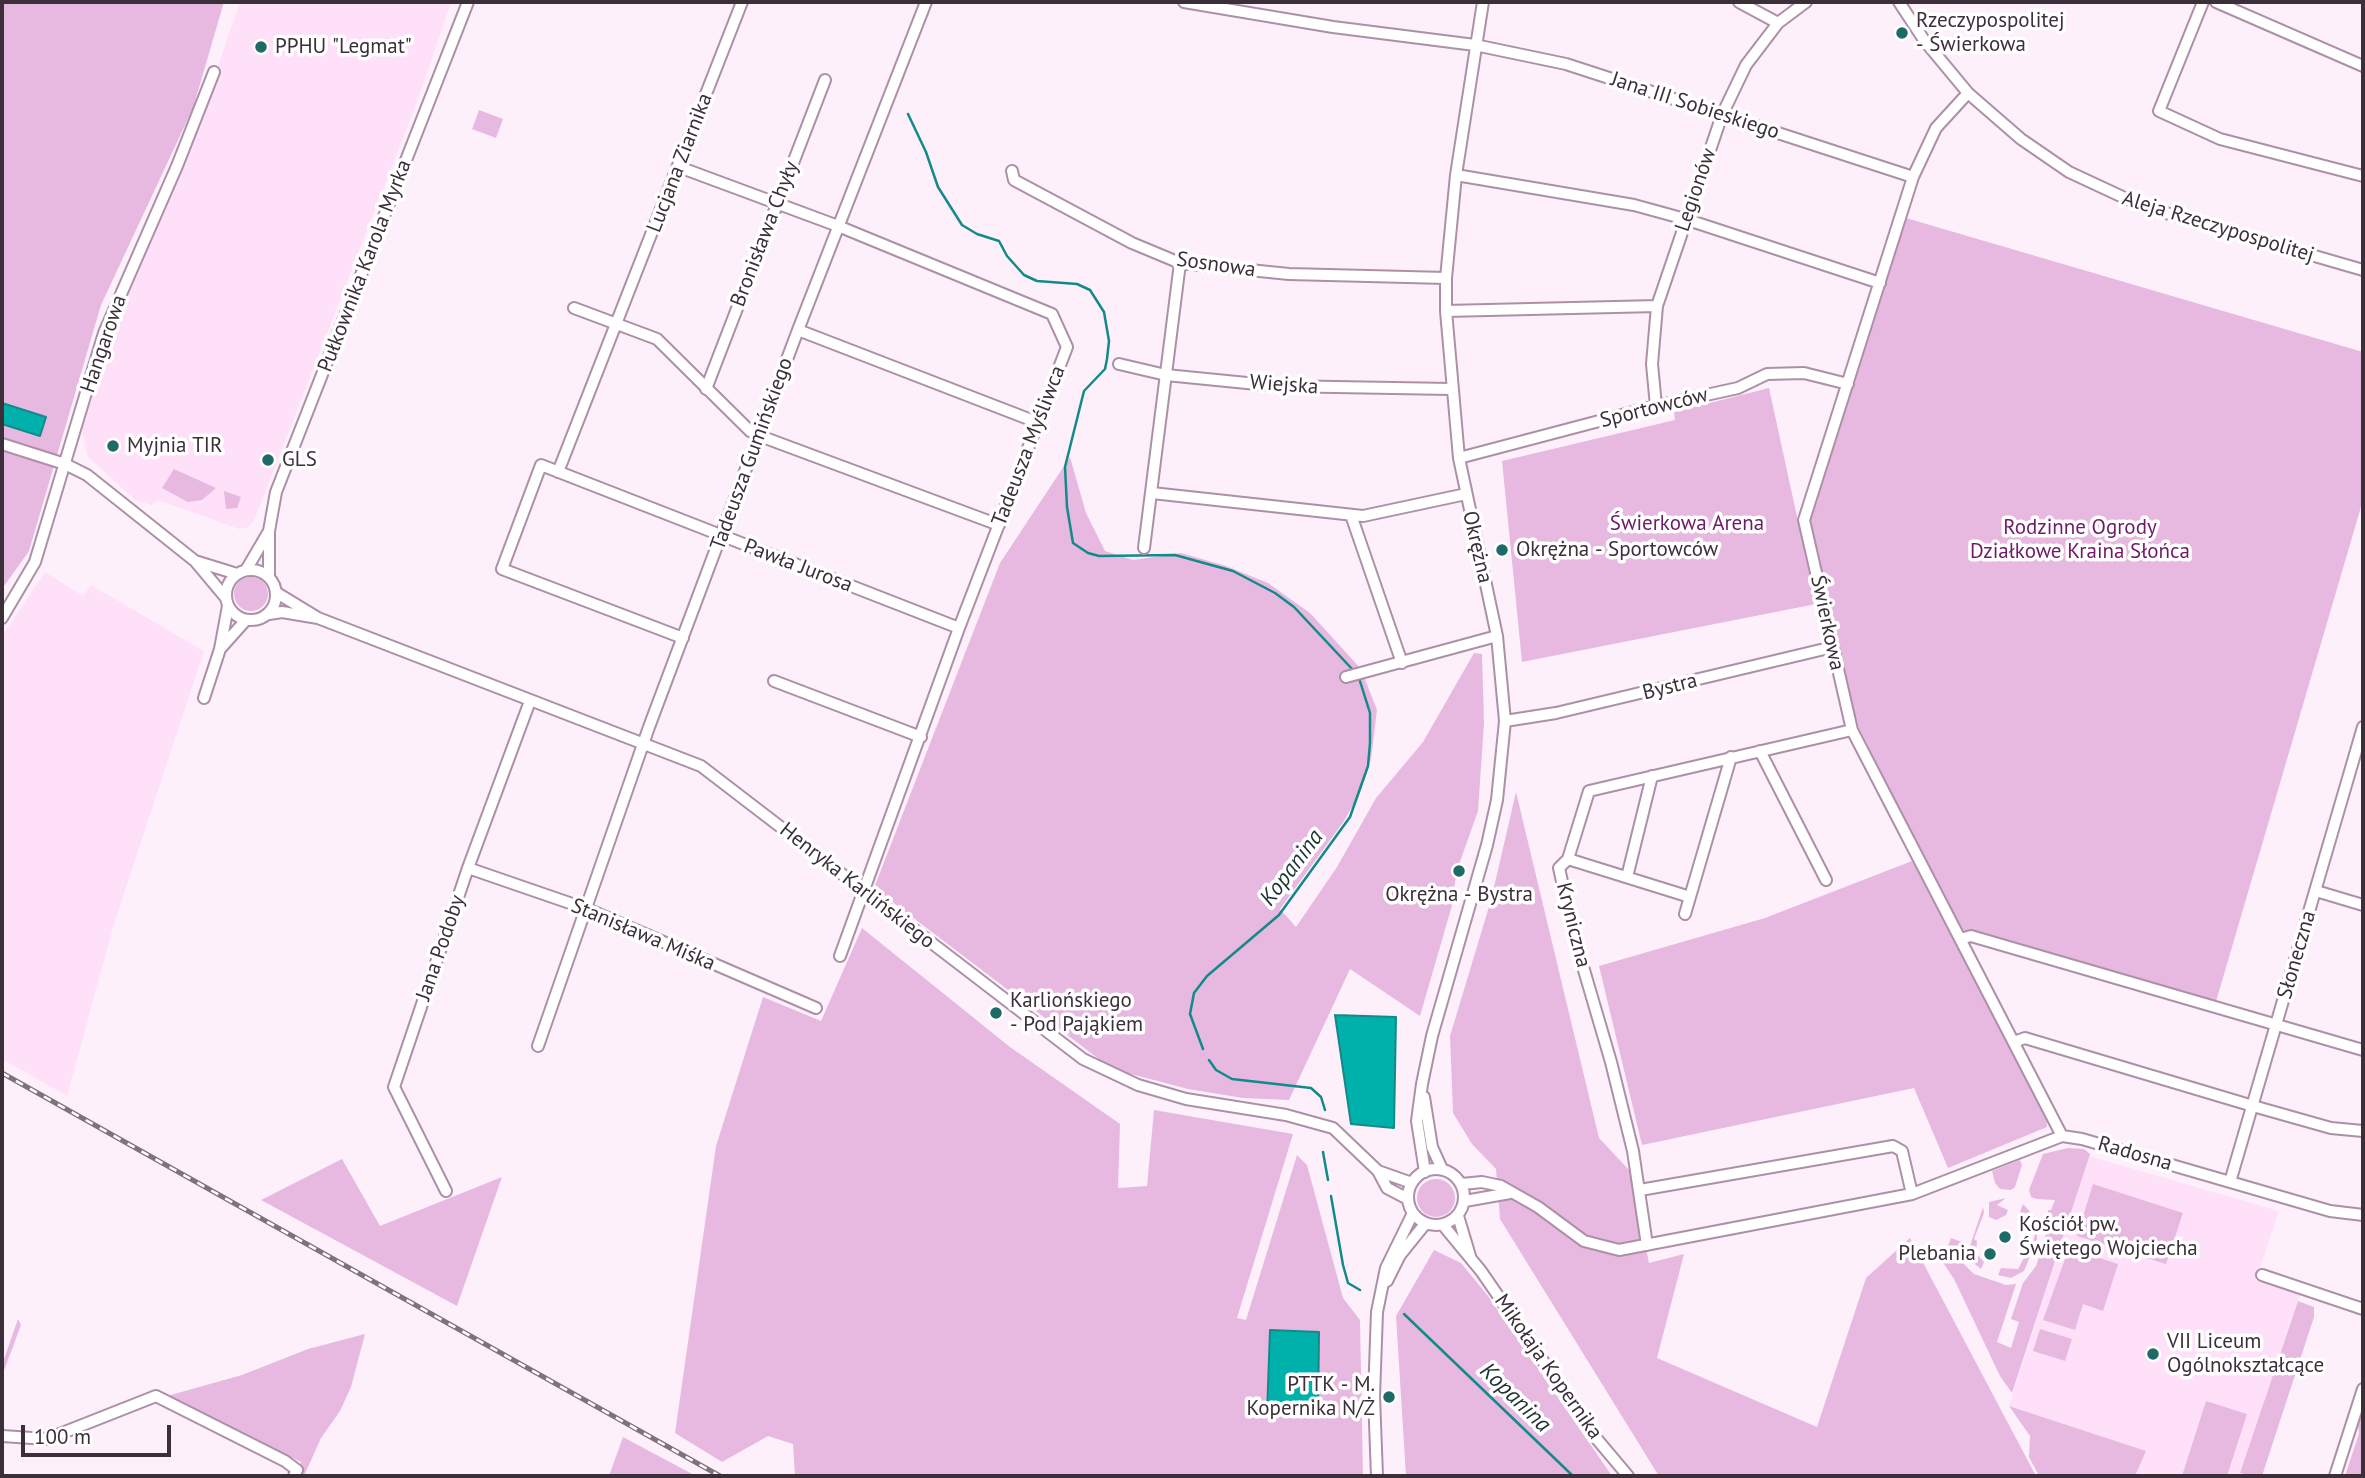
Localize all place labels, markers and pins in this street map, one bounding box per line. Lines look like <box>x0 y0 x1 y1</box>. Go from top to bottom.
place label: Rzeczypospolitej - Świerkowa <box>1916 8 2065 58</box>
marker: Rzeczypospolitej - Świerkowa <box>1894 25 1910 41</box>
place label: PPHU "Legmat" <box>275 34 412 60</box>
marker: PPHU "Legmat" <box>253 39 269 55</box>
place label: Myjnia TIR <box>127 433 222 459</box>
marker: Myjnia TIR <box>105 438 121 454</box>
place label: GLS <box>282 447 317 473</box>
marker: GLS <box>260 452 276 468</box>
place label: Okrężna - Sportowców <box>1516 537 1718 563</box>
marker: Okrężna - Sportowców <box>1494 542 1510 558</box>
marker: Okrężna - Bystra <box>1451 863 1467 879</box>
place label: Okrężna - Bystra <box>1385 882 1533 908</box>
place label: Karliońskiego - Pod Pająkiem <box>1010 988 1143 1038</box>
marker: Karliońskiego - Pod Pająkiem <box>988 1005 1004 1021</box>
place label: Kościół pw. Świętego Wojciecha <box>2019 1212 2198 1262</box>
marker: Kościół pw. Świętego Wojciecha <box>1997 1229 2013 1245</box>
place label: Plebania <box>1898 1241 1976 1267</box>
marker: Plebania <box>1982 1246 1998 1262</box>
place label: VII Liceum Ogólnokształcące <box>2167 1329 2324 1379</box>
marker: VII Liceum Ogólnokształcące <box>2145 1346 2161 1362</box>
place label: PTTK - M. Kopernika N/Ż <box>1247 1372 1375 1422</box>
marker: PTTK - M. Kopernika N/Ż <box>1381 1389 1397 1405</box>

